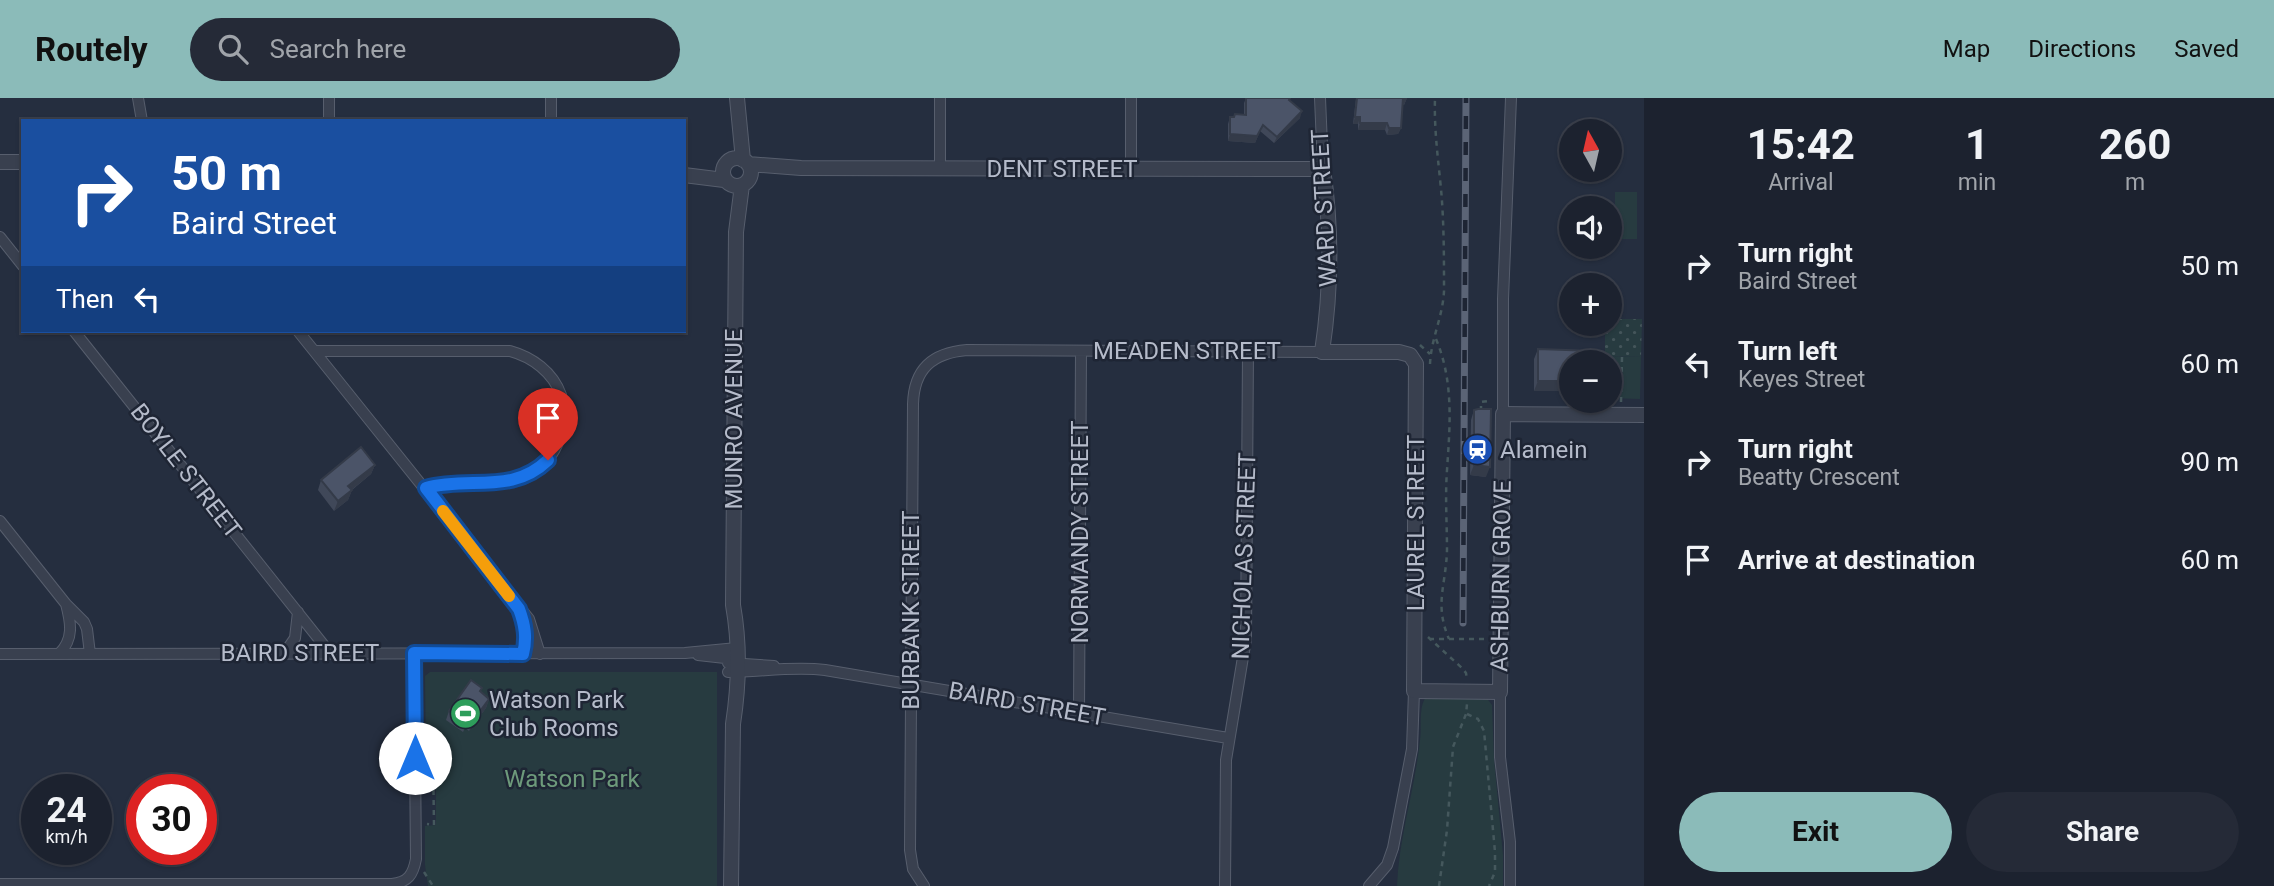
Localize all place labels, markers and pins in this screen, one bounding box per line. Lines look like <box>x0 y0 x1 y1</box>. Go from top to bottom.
pin <box>518 388 578 460</box>
station icon: Alamein <box>1460 433 1494 467</box>
place label: Alamein <box>1500 436 1587 464</box>
place label: Watson Park Club Rooms <box>489 686 625 742</box>
sports icon: Watson Park Club Rooms <box>449 697 483 731</box>

